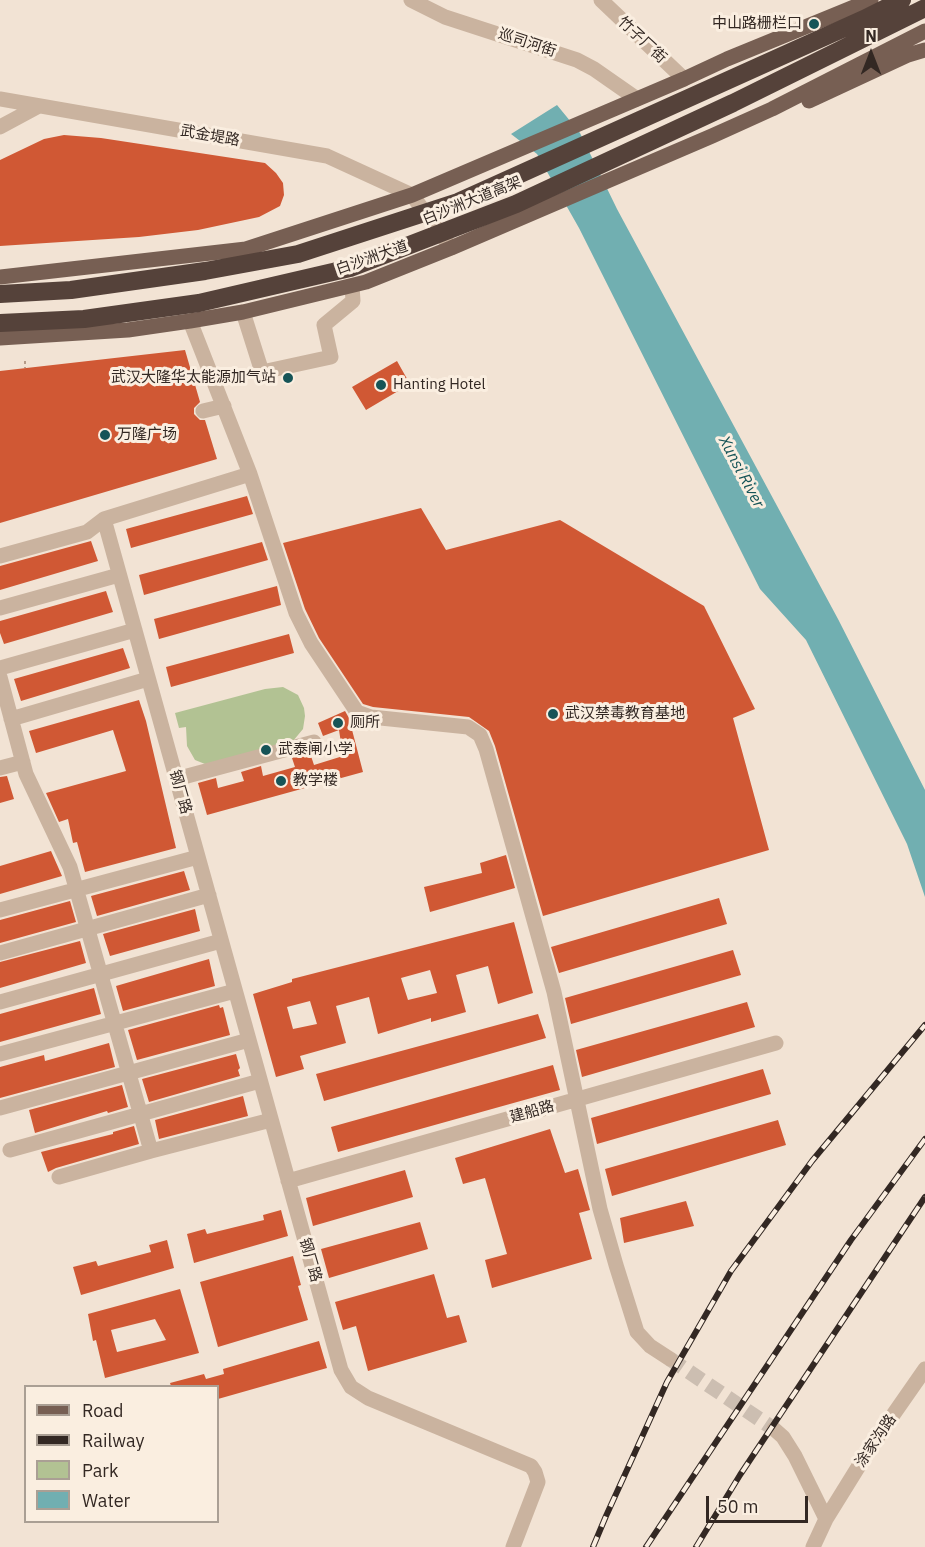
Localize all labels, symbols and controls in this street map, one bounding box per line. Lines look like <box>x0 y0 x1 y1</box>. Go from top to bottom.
street label: 竹子厂街 <box>614 13 670 67</box>
place label: 中山路栅栏口 <box>712 15 802 33</box>
marker: 中山路栅栏口 <box>807 17 821 31</box>
north arrow <box>841 24 901 84</box>
street label: 巡司河街 <box>496 25 558 61</box>
text: N <box>865 26 877 46</box>
street label: 武金堤路 <box>179 122 241 150</box>
street label: 白沙洲大道高架 <box>420 173 524 229</box>
street label: 白沙洲大道 <box>334 237 410 279</box>
place label: 武汉大隆华太能源加气站 <box>111 369 276 387</box>
marker: 武汉大隆华太能源加气站 <box>281 371 295 385</box>
place label: Hanting Hotel <box>393 376 486 394</box>
marker: Hanting Hotel <box>374 378 388 392</box>
place label: 万隆广场 <box>117 426 177 444</box>
marker: 万隆广场 <box>98 428 112 442</box>
water label: Xunsi River <box>714 433 768 511</box>
place label: 武汉禁毒教育基地 <box>565 705 685 723</box>
marker: 武汉禁毒教育基地 <box>546 707 560 721</box>
place label: 厕所 <box>350 714 380 732</box>
marker: 厕所 <box>331 716 345 730</box>
place label: 武泰闸小学 <box>278 741 353 759</box>
marker: 武泰闸小学 <box>259 743 273 757</box>
street label: 钢厂路 <box>165 768 195 816</box>
place label: 教学楼 <box>293 772 338 790</box>
marker: 教学楼 <box>274 774 288 788</box>
street label: 建船路 <box>508 1097 556 1127</box>
street label: 钢厂路 <box>295 1236 325 1284</box>
legend <box>24 1385 219 1523</box>
text: Road <box>82 1399 123 1422</box>
street label: 涂家沟路 <box>852 1411 900 1471</box>
text: Railway <box>82 1429 144 1452</box>
text: Park <box>82 1459 118 1482</box>
scale bar <box>709 1484 811 1522</box>
text: Water <box>82 1489 130 1512</box>
text: 50 m <box>717 1495 759 1518</box>

